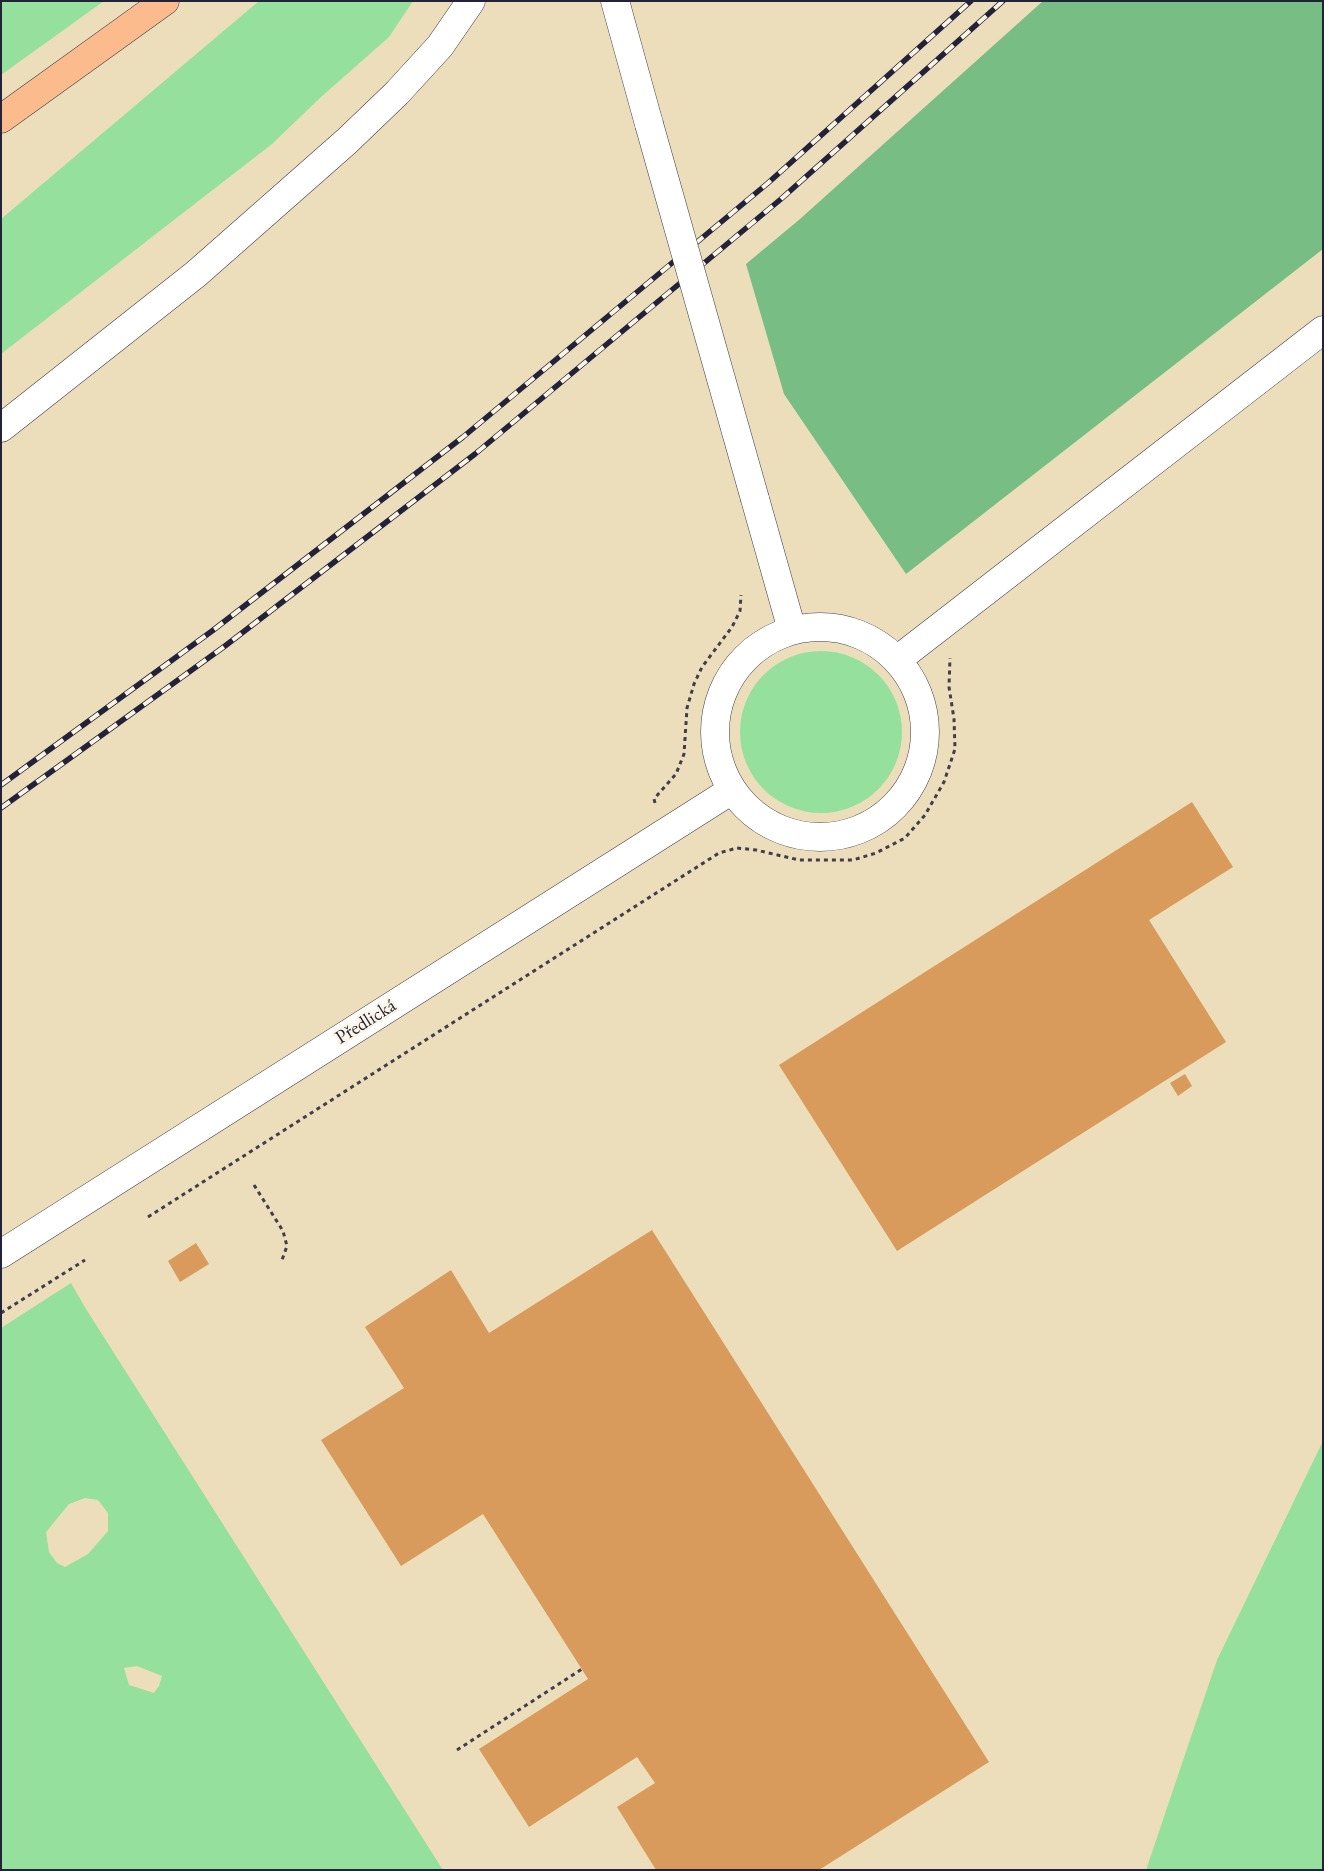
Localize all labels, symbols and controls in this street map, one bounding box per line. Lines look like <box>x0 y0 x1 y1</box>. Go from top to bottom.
street label: Předlická <box>332 995 400 1049</box>

